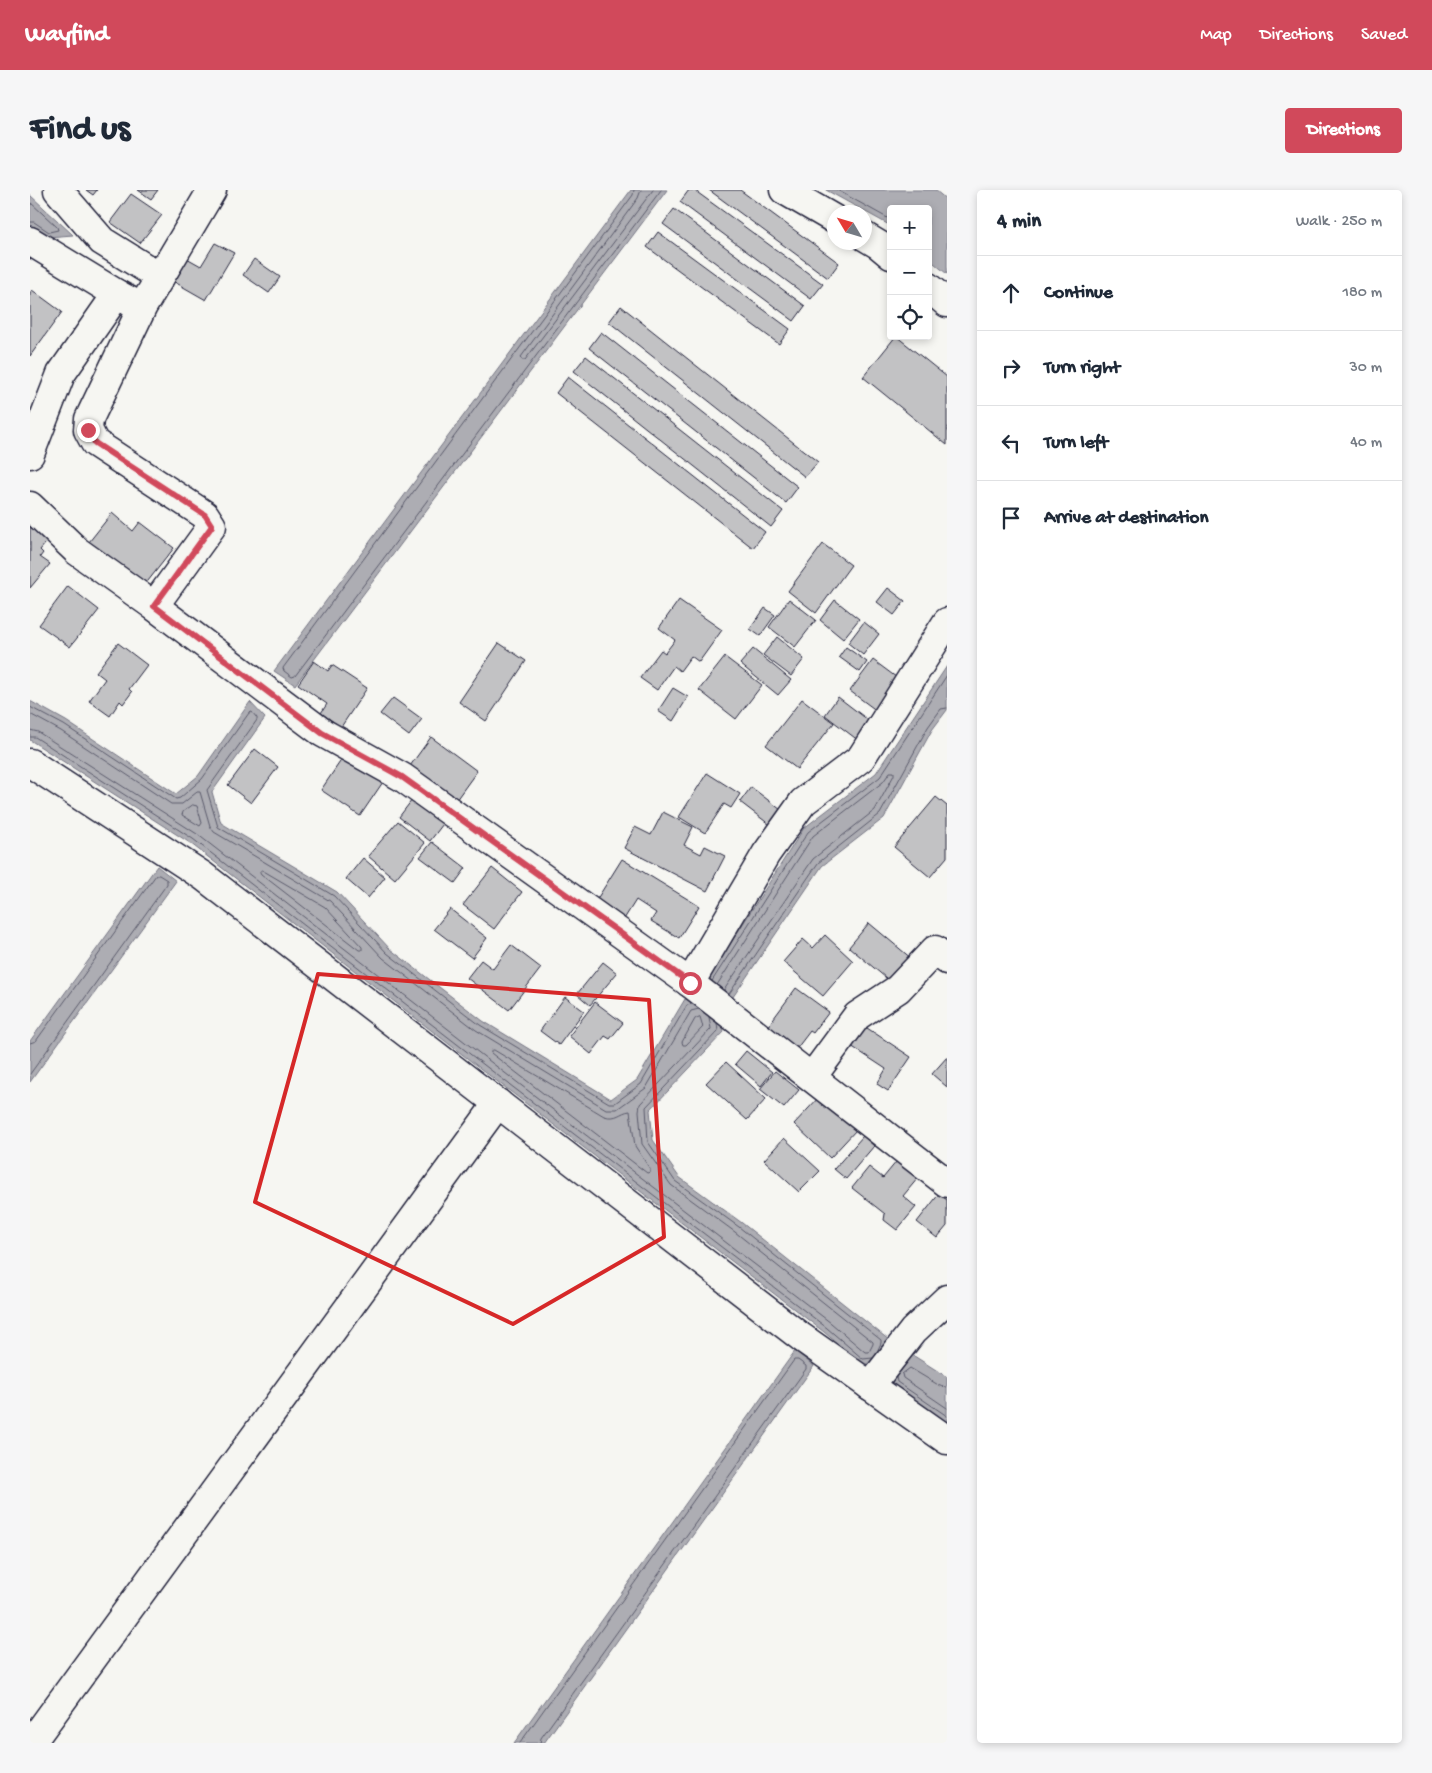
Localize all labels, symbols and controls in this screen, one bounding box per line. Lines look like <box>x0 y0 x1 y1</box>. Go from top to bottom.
text: Wayfind <box>25 21 109 50</box>
text: Map <box>1200 25 1232 46</box>
text: Directions <box>1260 25 1333 46</box>
text: Saved <box>1361 25 1407 46</box>
button: Directions <box>1285 108 1402 153</box>
text: Find us <box>30 110 130 151</box>
north arrow <box>827 205 872 250</box>
map controls <box>887 205 932 340</box>
button: + <box>887 205 932 250</box>
text: 4 min <box>997 210 1041 235</box>
text: Walk · 250 m <box>1296 213 1382 232</box>
button: − <box>887 250 932 295</box>
icon: ahead <box>997 279 1025 307</box>
text: Continue <box>1044 282 1113 305</box>
text: 180 m <box>1343 284 1382 303</box>
button: locate <box>887 295 932 340</box>
icon: right <box>997 354 1025 382</box>
text: Turn right <box>1044 357 1120 380</box>
text: 30 m <box>1349 359 1382 378</box>
route end <box>77 419 100 442</box>
icon: left <box>997 429 1025 457</box>
text: Turn left <box>1044 432 1108 455</box>
text: 40 m <box>1350 434 1382 453</box>
icon: arrive <box>997 504 1025 532</box>
text: Arrive at destination <box>1044 507 1208 530</box>
route start <box>679 972 702 995</box>

